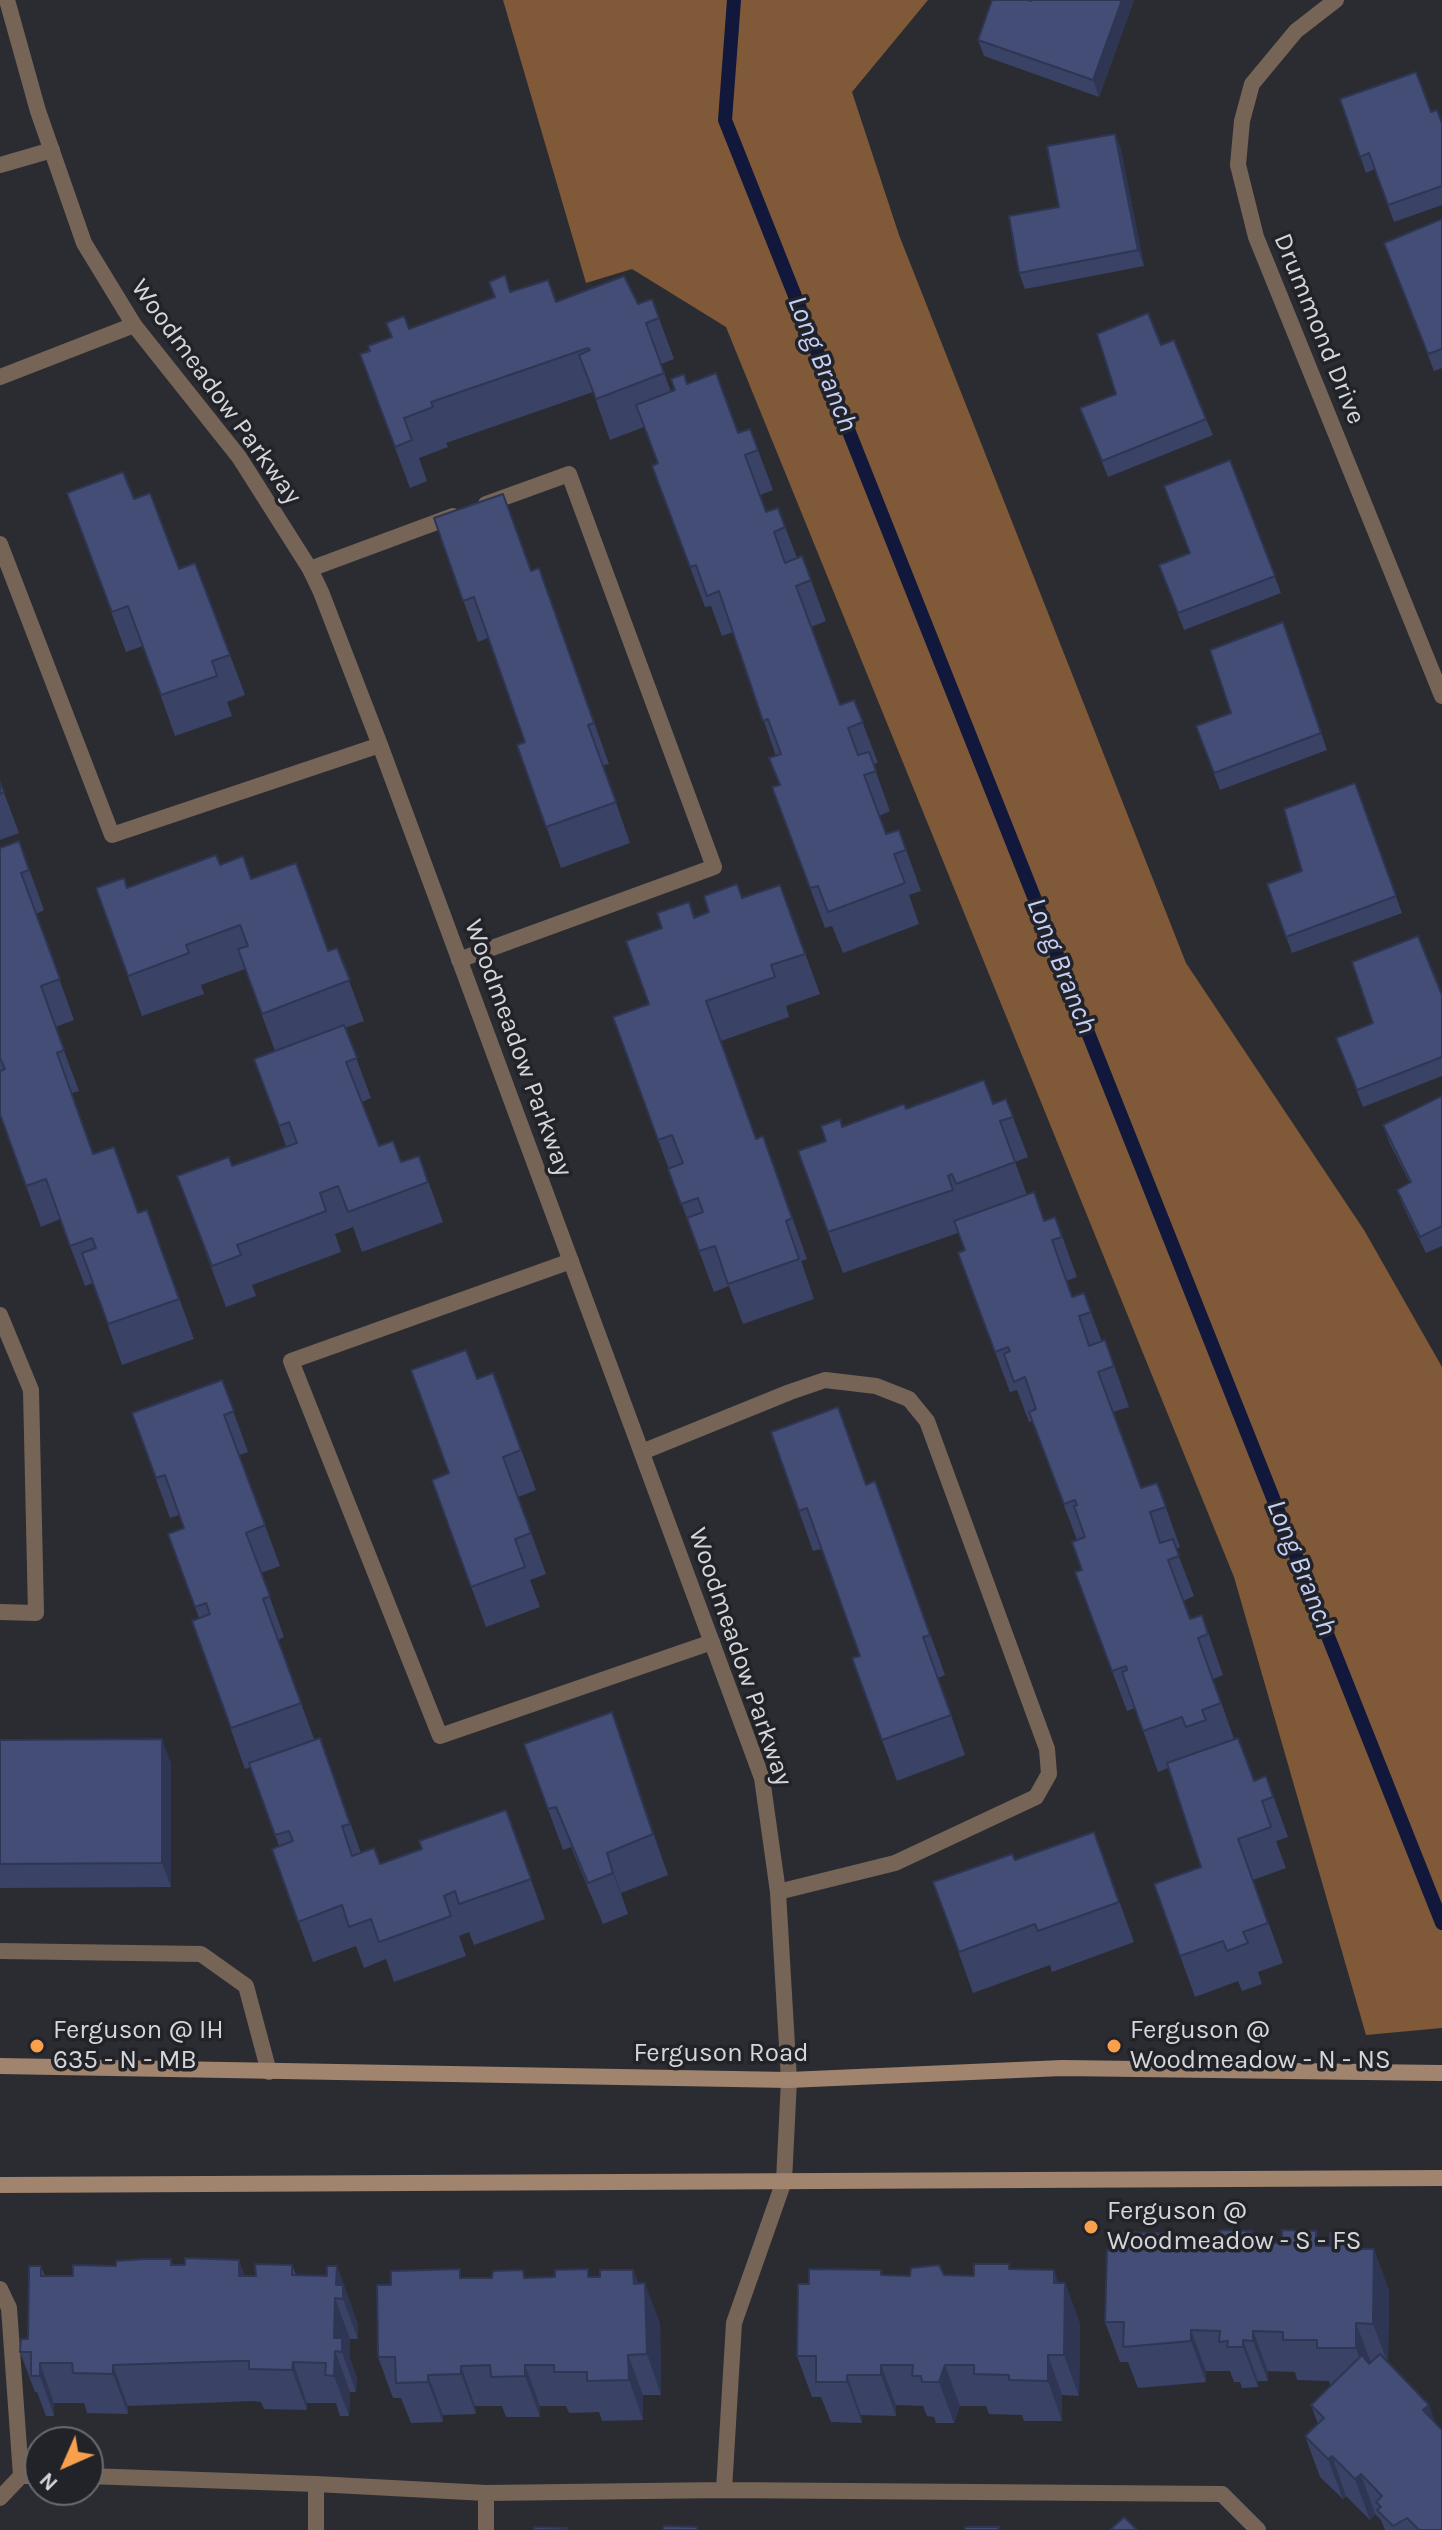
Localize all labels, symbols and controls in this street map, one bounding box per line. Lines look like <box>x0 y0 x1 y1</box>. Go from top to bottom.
street label: Drummond Drive <box>1266 229 1372 429</box>
street label: Woodmeadow Parkway <box>124 273 308 511</box>
water label: Long Branch <box>779 291 865 437</box>
water label: Long Branch <box>1018 893 1104 1039</box>
street label: Woodmeadow Parkway <box>457 915 579 1181</box>
water label: Long Branch <box>1258 1495 1344 1641</box>
street label: Woodmeadow Parkway <box>681 1524 799 1790</box>
place label: Ferguson @ IH 635 - N - MB <box>53 2015 224 2076</box>
place label: Ferguson @ Woodmeadow - N - NS <box>1130 2015 1391 2076</box>
marker: Ferguson @ IH 635 - N - MB <box>28 2037 46 2055</box>
marker: Ferguson @ Woodmeadow - N - NS <box>1105 2037 1123 2055</box>
street label: Ferguson Road <box>633 2038 809 2070</box>
place label: Ferguson @ Woodmeadow - S - FS <box>1107 2196 1362 2258</box>
marker: Ferguson @ Woodmeadow - S - FS <box>1082 2218 1100 2236</box>
north arrow <box>24 2426 104 2506</box>
text: N <box>34 2467 63 2496</box>

